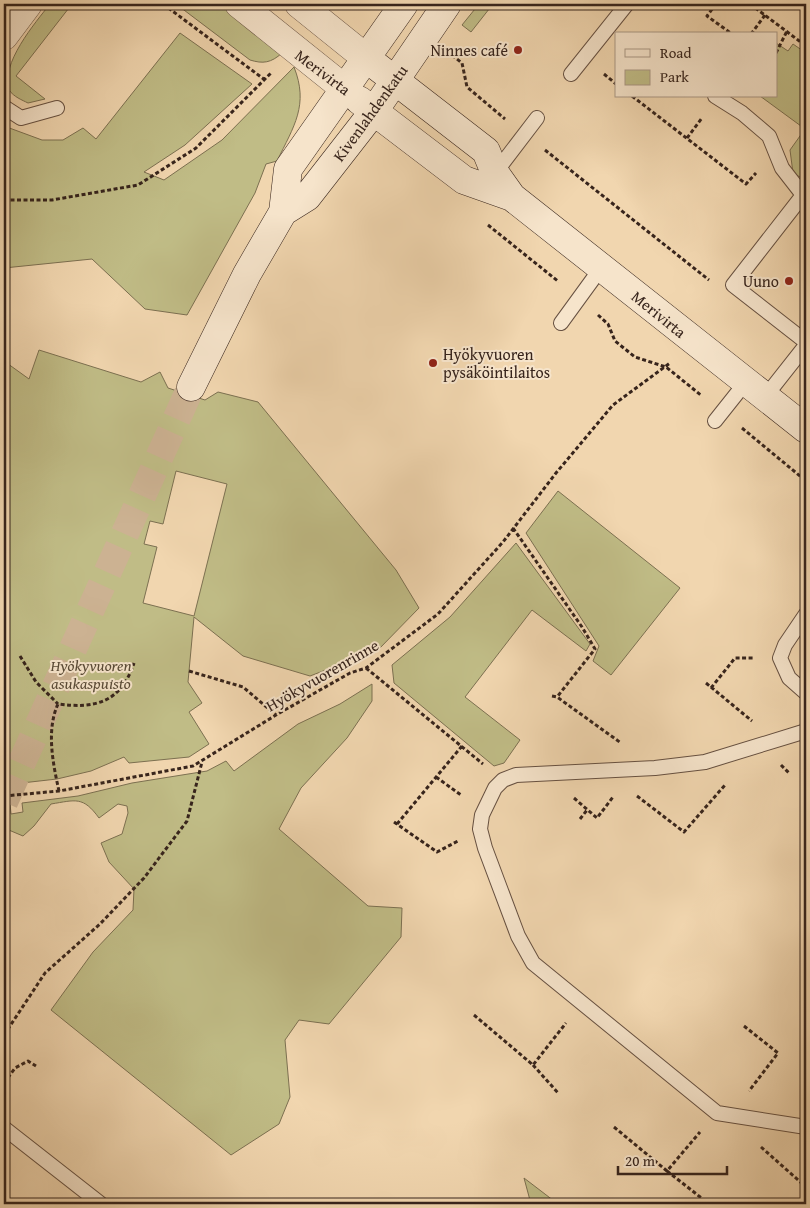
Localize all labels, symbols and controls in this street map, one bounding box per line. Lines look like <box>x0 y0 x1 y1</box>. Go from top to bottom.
legend <box>615 32 778 98</box>
place label: Ninnes café <box>430 38 508 62</box>
text: Road <box>660 42 691 63</box>
street label: Merivirta <box>290 43 356 101</box>
marker: Ninnes café <box>512 44 524 56</box>
street label: Kivenlahdenkatu <box>327 60 413 166</box>
text: Park <box>660 66 689 87</box>
place label: Uuno <box>743 269 779 293</box>
marker: Uuno <box>783 275 795 287</box>
street label: Merivirta <box>627 285 692 344</box>
place label: Hyökyvuoren pysäköintilaitos <box>443 342 550 384</box>
marker: Hyökyvuoren pysäköintilaitos <box>427 357 439 369</box>
street label: Hyökyvuorenrinne <box>261 633 383 717</box>
park label: Hyökyvuoren asukaspuisto <box>49 653 132 695</box>
scale bar <box>618 1143 726 1175</box>
text: 20 m <box>625 1150 656 1171</box>

